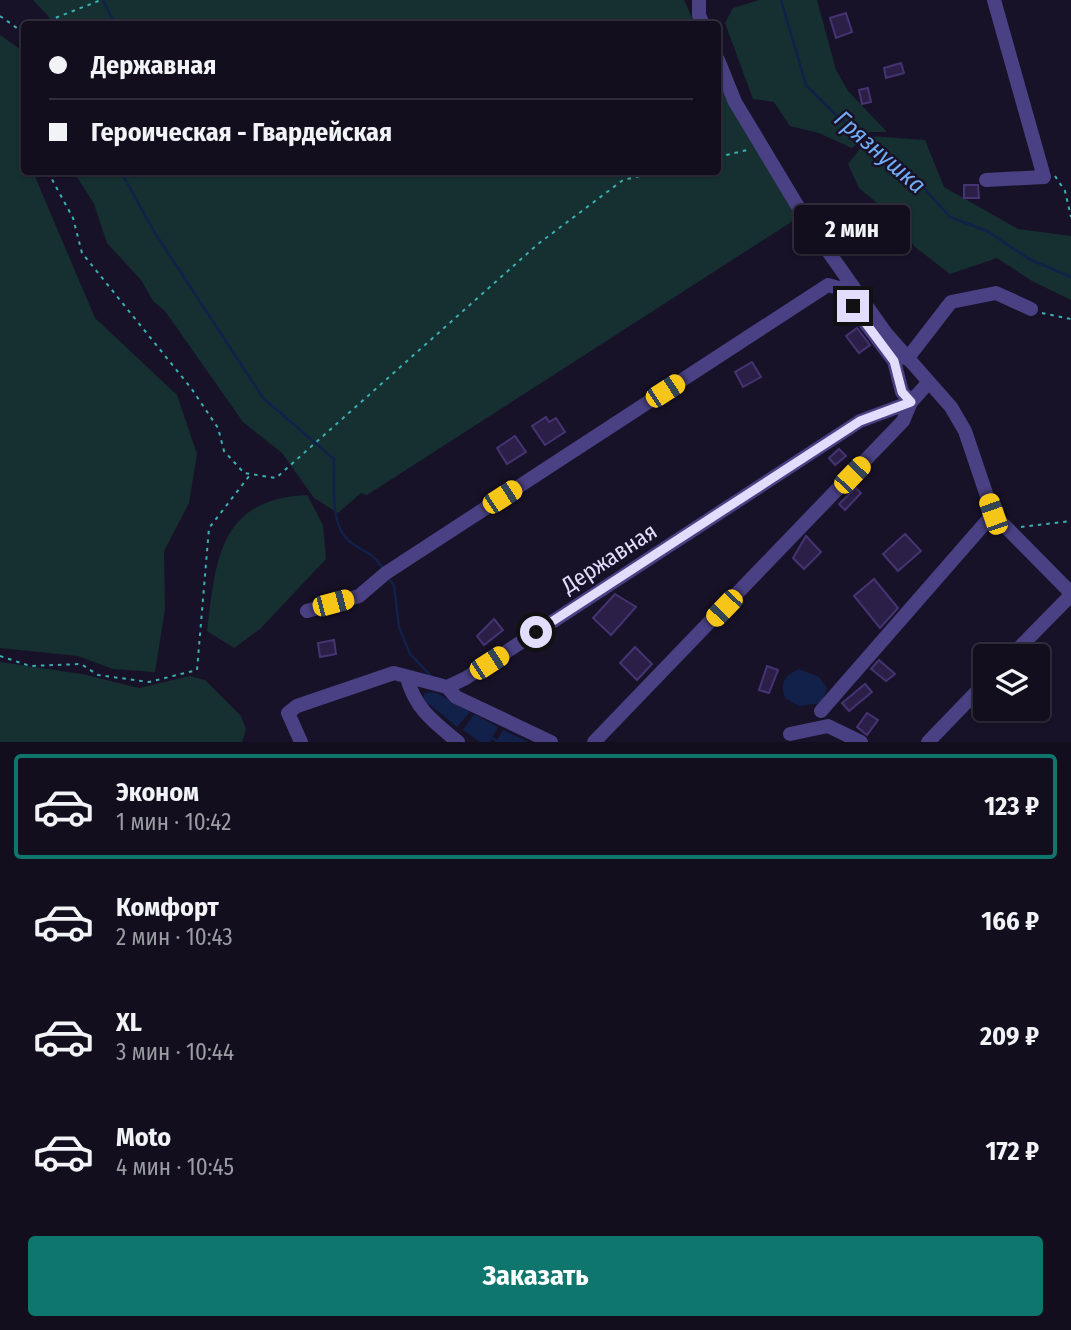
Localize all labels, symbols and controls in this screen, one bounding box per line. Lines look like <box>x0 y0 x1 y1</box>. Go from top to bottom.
text: Державная <box>91 50 216 81</box>
water label: Грязнушка <box>829 105 931 199</box>
text: Героическая - Гвардейская <box>91 117 392 148</box>
callout: 2 мин <box>795 204 911 254</box>
text: 2 мин <box>825 215 879 243</box>
route end <box>837 290 869 322</box>
car <box>642 371 689 411</box>
car <box>830 453 875 497</box>
car <box>479 477 526 517</box>
car <box>977 491 1010 537</box>
street label: Державная <box>555 517 662 600</box>
car <box>702 586 747 630</box>
car <box>310 587 357 619</box>
route start <box>520 616 552 648</box>
car <box>466 643 513 683</box>
map controls <box>973 644 1050 721</box>
button: layers <box>973 644 1050 721</box>
icon: car <box>32 775 95 838</box>
text: Эконом <box>116 777 199 808</box>
text: 123 ₽ <box>984 791 1039 822</box>
text: 1 мин · 10:42 <box>116 808 231 836</box>
icon: car <box>32 890 95 953</box>
text: Комфорт <box>116 892 219 923</box>
text: 166 ₽ <box>981 906 1039 937</box>
text: 2 мин · 10:43 <box>116 923 233 951</box>
icon: car <box>32 1005 95 1068</box>
text: XL <box>116 1007 142 1038</box>
text: 209 ₽ <box>980 1021 1039 1052</box>
text: 3 мин · 10:44 <box>116 1038 234 1066</box>
icon: car <box>32 1120 95 1183</box>
text: Moto <box>116 1122 171 1153</box>
text: 172 ₽ <box>985 1136 1039 1167</box>
text: 4 мин · 10:45 <box>116 1153 234 1181</box>
button: Заказать <box>28 1236 1043 1316</box>

